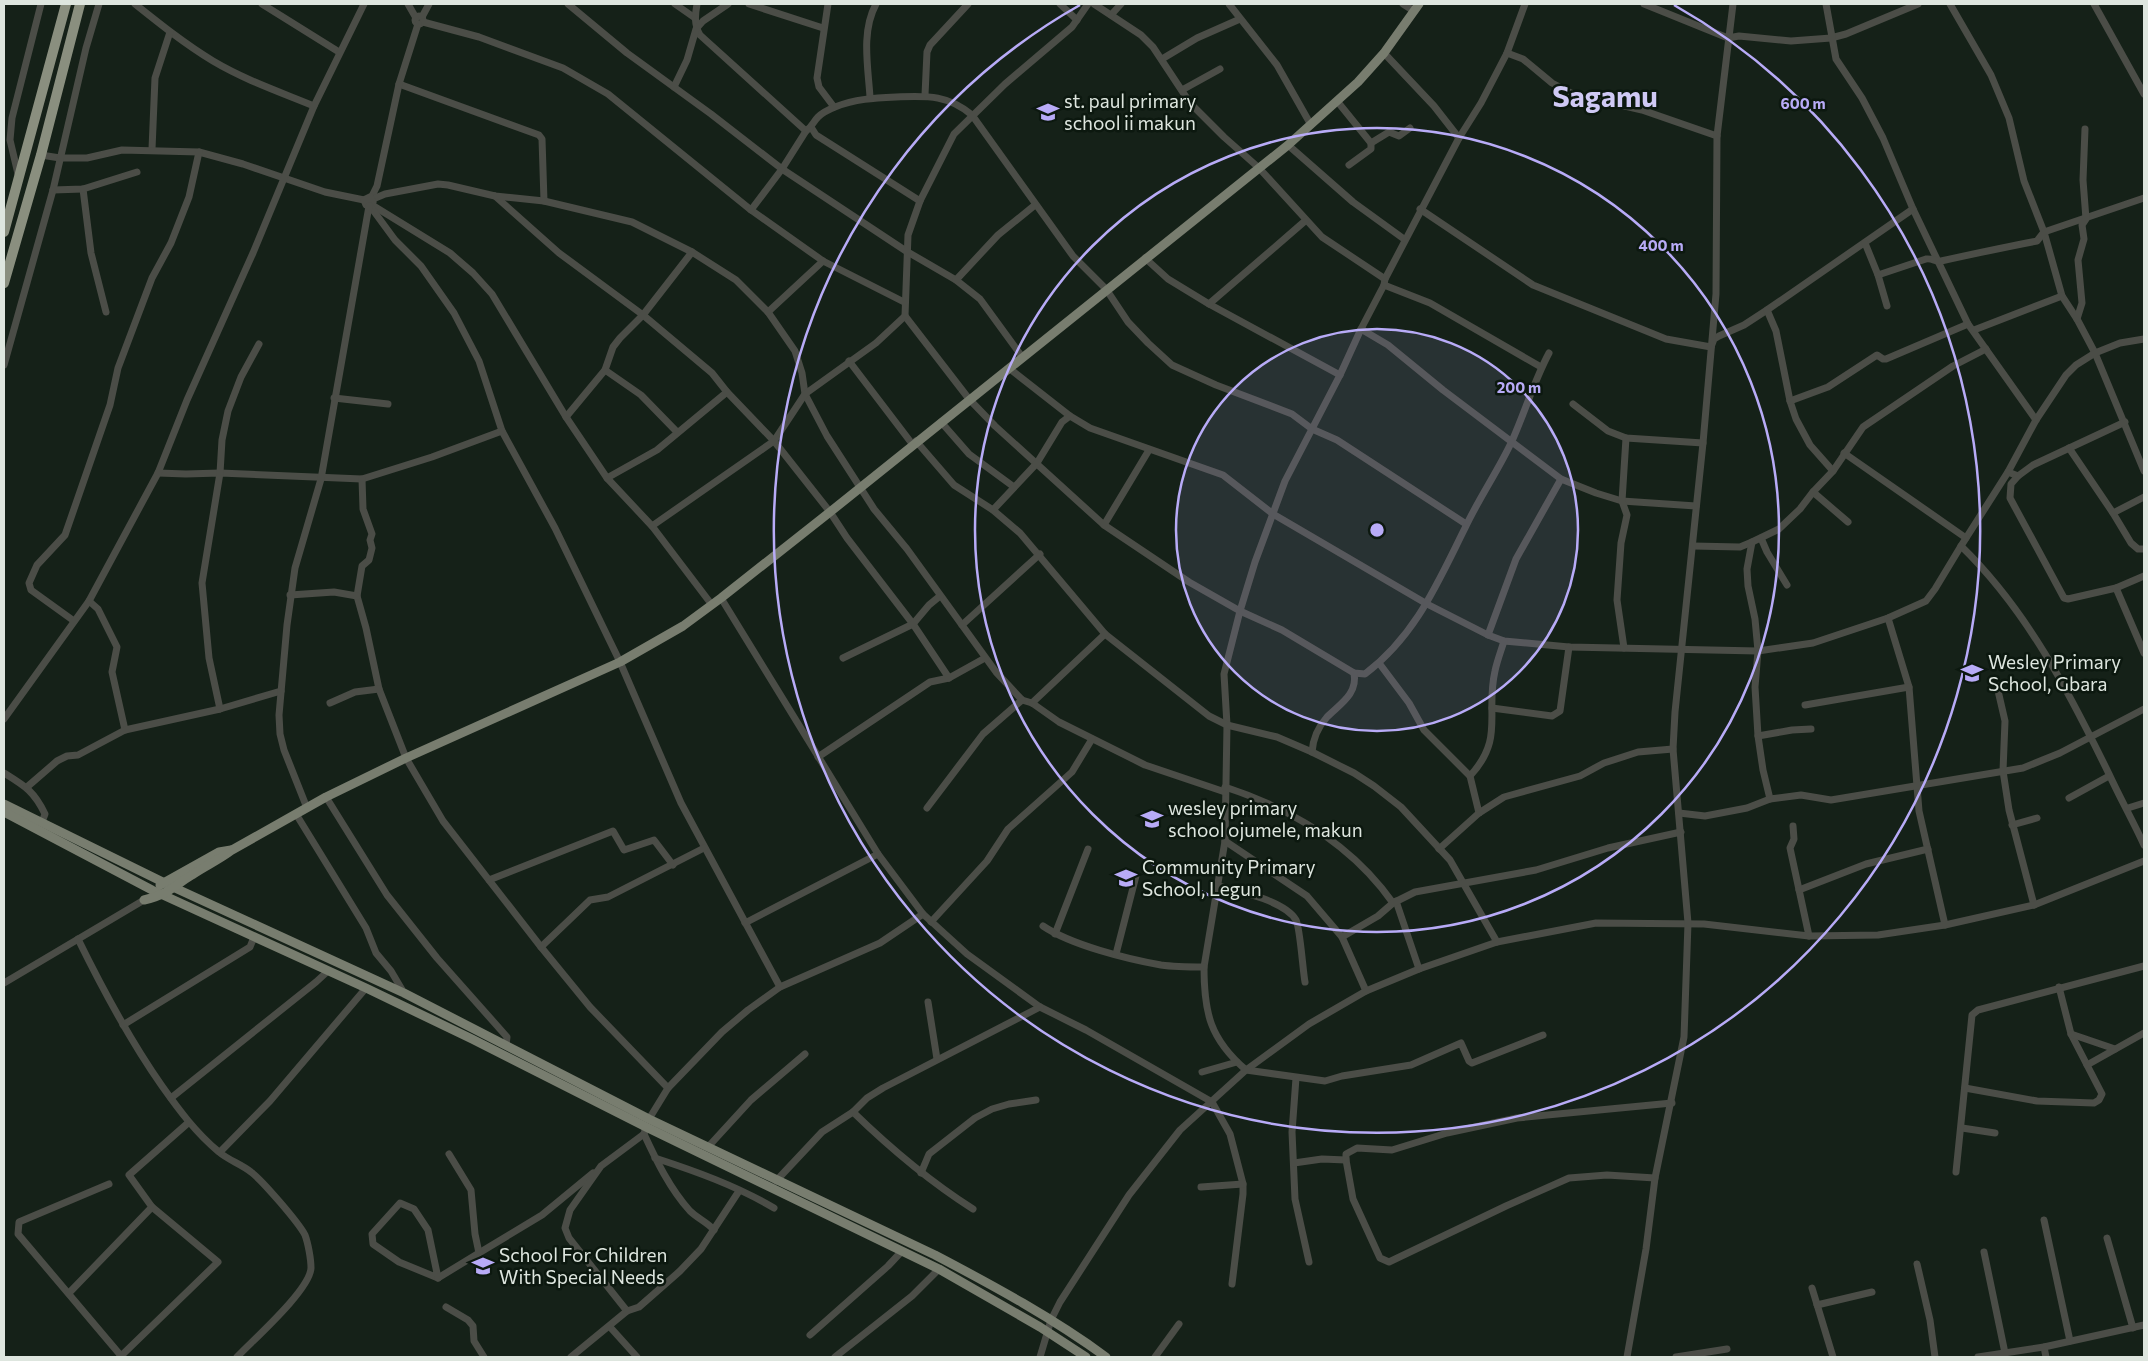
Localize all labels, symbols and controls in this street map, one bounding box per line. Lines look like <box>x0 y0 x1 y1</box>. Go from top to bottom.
district label: Sagamu <box>1552 78 1658 113</box>
place label: st. paul primary school ii makun <box>1064 89 1197 134</box>
text: 600 m <box>1780 94 1826 112</box>
school or university icon: st. paul primary school ii makun <box>1035 99 1061 125</box>
text: 400 m <box>1638 236 1684 254</box>
text: 200 m <box>1497 378 1541 396</box>
centre of rings <box>1368 521 1386 539</box>
place label: Wesley Primary School, Gbara <box>1988 650 2121 695</box>
school or university icon: Wesley Primary School, Gbara <box>1959 660 1985 686</box>
place label: wesley primary school ojumele, makun <box>1168 796 1363 841</box>
school or university icon: wesley primary school ojumele, makun <box>1139 806 1165 832</box>
place label: Community Primary School, Legun <box>1142 855 1316 900</box>
school or university icon: Community Primary School, Legun <box>1113 865 1139 891</box>
place label: School For Children With Special Needs <box>499 1243 667 1288</box>
school or university icon: School For Children With Special Needs <box>470 1253 496 1279</box>

